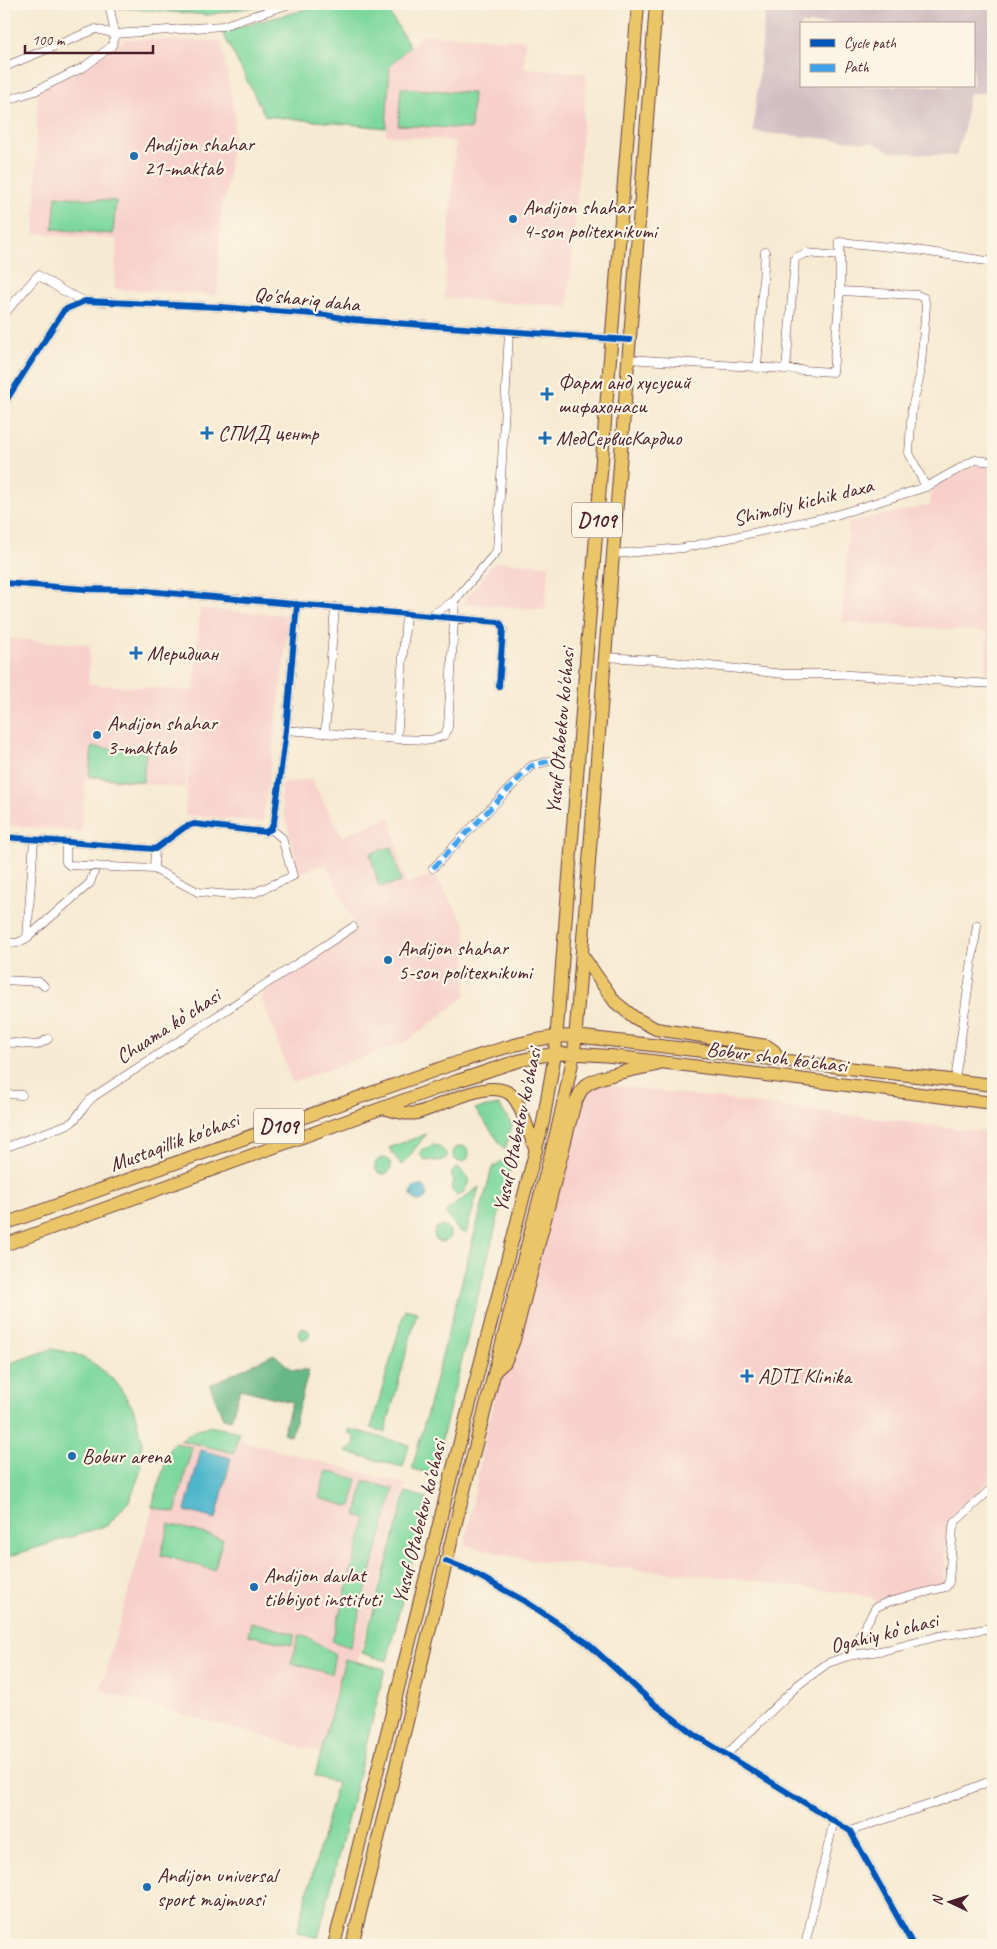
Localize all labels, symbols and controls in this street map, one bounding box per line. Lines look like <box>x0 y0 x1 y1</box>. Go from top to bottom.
scale bar <box>25 22 152 54</box>
legend <box>800 22 974 88</box>
text: 100 m <box>32 31 66 50</box>
text: Cycle path <box>844 34 896 53</box>
text: Path <box>844 58 870 77</box>
place label: Andijon shahar 21-maktab <box>144 131 255 181</box>
marker: Andijon shahar 21-maktab <box>128 150 140 162</box>
place label: Andijon shahar 4-son politexnikumi <box>523 194 660 244</box>
marker: Andijon shahar 4-son politexnikumi <box>507 213 519 225</box>
street label: Qo'shariq daha <box>253 281 363 318</box>
place label: Фарм анд хусусий шифахонаси <box>558 369 692 419</box>
marker: Фарм анд хусусий шифахонаси <box>540 387 554 401</box>
place label: СПИД центр <box>218 420 320 446</box>
place label: МедСервисКардио <box>556 425 683 451</box>
marker: СПИД центр <box>200 426 214 440</box>
marker: МедСервисКардио <box>538 431 552 445</box>
street label: Shimoliy kichik daxa <box>730 472 877 532</box>
road number: D109 <box>572 502 622 538</box>
place label: Меридиан <box>147 640 219 666</box>
street label: Yusuf Otabekov ko'chasi <box>540 644 580 815</box>
marker: Меридиан <box>129 646 143 660</box>
place label: Andijon shahar 3-maktab <box>107 710 218 760</box>
marker: Andijon shahar 3-maktab <box>91 729 103 741</box>
place label: Andijon shahar 5-son politexnikumi <box>398 935 535 985</box>
marker: Andijon shahar 5-son politexnikumi <box>382 954 394 966</box>
street label: Chuama koʻchasi <box>111 981 228 1069</box>
street label: Bobur shoh ko'chasi <box>705 1035 852 1079</box>
street label: Yusuf Otabekov ko'chasi <box>487 1043 548 1214</box>
street label: Mustaqillik ko'chasi <box>106 1106 245 1177</box>
road number: D109 <box>254 1108 304 1144</box>
place label: ADTI Klinika <box>758 1363 853 1389</box>
marker: ADTI Klinika <box>740 1369 754 1383</box>
street label: Yusuf Otabekov ko'chasi <box>386 1435 453 1606</box>
place label: Bobur arena <box>82 1443 172 1469</box>
marker: Bobur arena <box>66 1450 78 1462</box>
place label: Andijon davlat tibbiyot instituti <box>264 1562 384 1612</box>
marker: Andijon davlat tibbiyot instituti <box>248 1581 260 1593</box>
street label: Ogahiy koʻchasi <box>827 1606 944 1659</box>
place label: Andijon universal sport majmuasi <box>157 1862 280 1912</box>
north arrow <box>924 1876 974 1926</box>
marker: Andijon universal sport majmuasi <box>141 1881 153 1893</box>
text: N <box>929 1894 946 1906</box>

